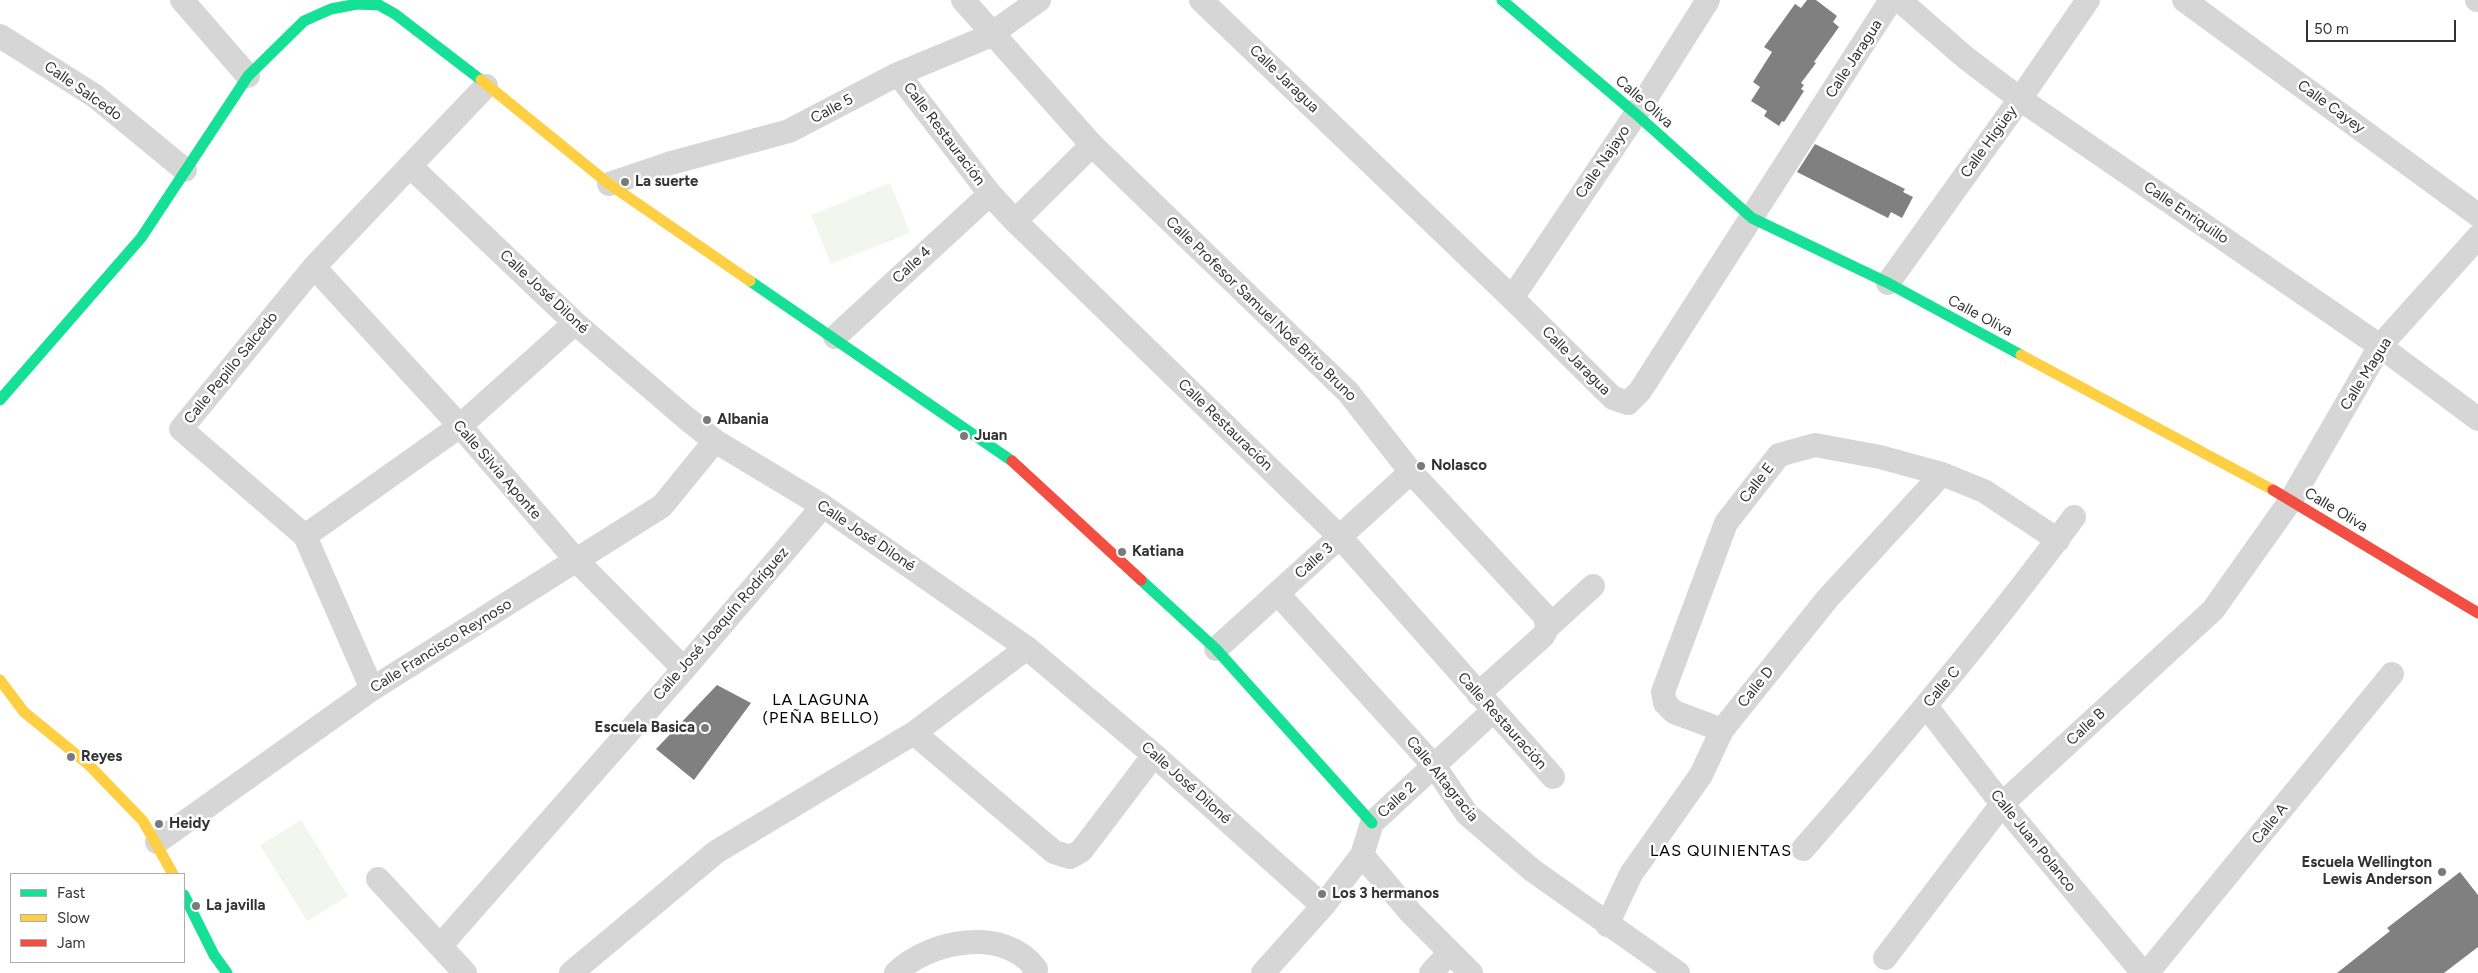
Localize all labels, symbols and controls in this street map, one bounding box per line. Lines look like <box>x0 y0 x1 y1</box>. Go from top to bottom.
scale bar <box>2308 10 2458 42</box>
street label: Calle Jaragua <box>1822 16 1886 102</box>
text: 50 m <box>2314 20 2349 38</box>
street label: Calle Jaragua <box>1245 41 1323 117</box>
street label: Calle Salcedo <box>41 58 125 124</box>
street label: Calle Oliva <box>1611 72 1677 132</box>
street label: Calle Cayey <box>2294 77 2368 137</box>
street label: Calle Restauración <box>899 79 989 189</box>
street label: Calle 5 <box>808 90 856 128</box>
street label: Calle Higüey <box>1957 102 2021 182</box>
street label: Calle Najayo <box>1572 122 1634 202</box>
place label: La suerte <box>635 173 698 191</box>
marker: La suerte <box>619 176 631 188</box>
street label: Calle Enriquillo <box>2140 178 2232 248</box>
street label: Calle Profesor Samuel Noé Brito Bruno <box>1162 213 1360 405</box>
street label: Calle 4 <box>889 243 935 287</box>
street label: Calle José Diloné <box>496 246 592 338</box>
street label: Calle Oliva <box>1945 291 2015 341</box>
street label: Calle Pepillo Salcedo <box>180 308 282 428</box>
street label: Calle Jaragua <box>1538 323 1614 399</box>
street label: Calle Magua <box>2337 334 2395 414</box>
street label: Calle Restauración <box>1174 375 1276 475</box>
place label: Albania <box>717 411 769 429</box>
marker: Albania <box>701 414 713 426</box>
street label: Calle Silvia Aponte <box>449 417 545 523</box>
place label: Juan <box>974 427 1007 445</box>
marker: Juan <box>958 430 970 442</box>
place label: Nolasco <box>1431 457 1487 475</box>
street label: Calle E <box>1736 459 1778 507</box>
marker: Nolasco <box>1415 460 1427 472</box>
street label: Calle Oliva <box>2301 484 2371 536</box>
street label: Calle José Diloné <box>813 496 919 576</box>
street label: Calle 3 <box>1291 539 1337 583</box>
place label: Katiana <box>1132 543 1184 561</box>
street label: Calle José Joaquín Rodríguez <box>650 544 792 704</box>
marker: Katiana <box>1116 546 1128 558</box>
street label: Calle Francisco Reynoso <box>367 595 515 697</box>
street label: Calle D <box>1734 663 1778 711</box>
street label: Calle C <box>1920 663 1964 711</box>
street label: Calle Restauración <box>1454 669 1550 773</box>
district label: LA LAGUNA (PEÑA BELLO) <box>761 690 881 728</box>
street label: Calle B <box>2063 705 2109 749</box>
place label: Escuela Basica <box>595 719 695 737</box>
marker: Escuela Basica <box>699 722 711 734</box>
street label: Calle Altagracia <box>1402 733 1482 825</box>
street label: Calle José Diloné <box>1137 738 1235 828</box>
place label: Reyes <box>81 748 122 766</box>
marker: Reyes <box>65 751 77 763</box>
street label: Calle 2 <box>1374 778 1420 822</box>
street label: Calle Juan Polanco <box>1986 786 2080 896</box>
street label: Calle A <box>2248 800 2292 848</box>
place label: Heidy <box>169 815 210 833</box>
marker: Heidy <box>153 818 165 830</box>
district label: LAS QUINIENTAS <box>1648 841 1794 861</box>
place label: Escuela Wellington Lewis Anderson <box>2301 854 2432 889</box>
marker: Escuela Wellington Lewis Anderson <box>2436 866 2448 878</box>
legend <box>10 873 185 963</box>
text: Fast <box>57 884 85 902</box>
place label: Los 3 hermanos <box>1332 885 1439 903</box>
marker: Los 3 hermanos <box>1316 888 1328 900</box>
place label: La javilla <box>206 897 265 915</box>
marker: La javilla <box>190 900 202 912</box>
text: Slow <box>57 909 90 927</box>
text: Jam <box>57 934 85 952</box>

